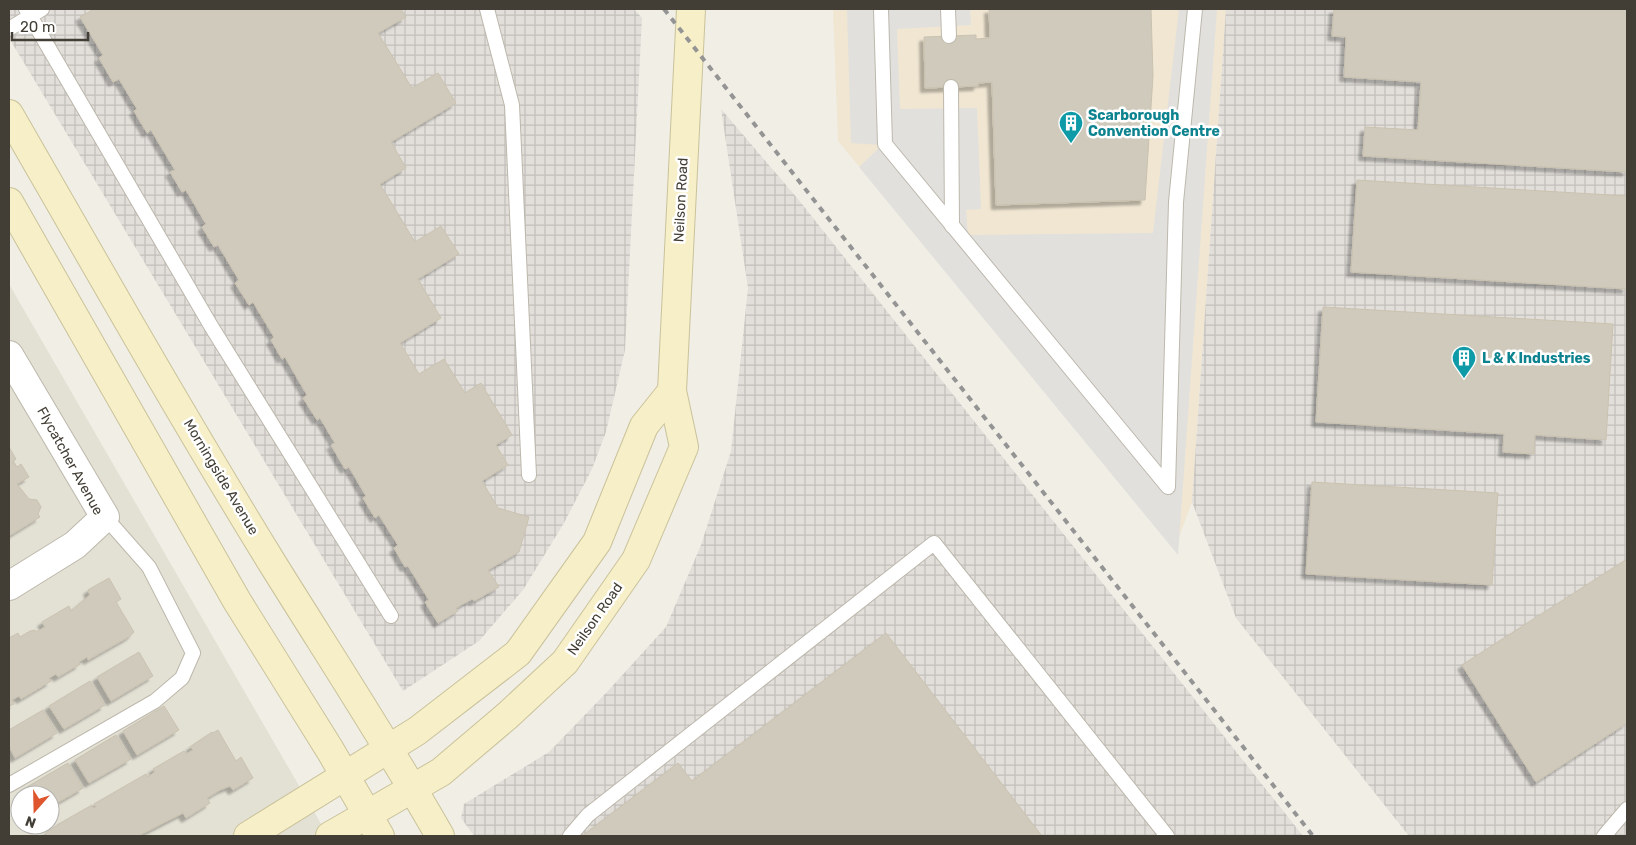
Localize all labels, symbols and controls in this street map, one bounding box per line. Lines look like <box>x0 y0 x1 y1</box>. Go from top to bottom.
scale bar <box>12 10 89 42</box>
text: 20 m <box>20 18 55 36</box>
place label: Scarborough Convention Centre <box>1088 107 1220 140</box>
building icon: Scarborough Convention Centre <box>1058 110 1084 144</box>
street label: Neilson Road <box>670 157 692 243</box>
building icon: L & K Industries <box>1451 345 1477 379</box>
place label: L & K Industries <box>1482 350 1591 367</box>
street label: Flycatcher Avenue <box>33 404 107 518</box>
street label: Morningside Avenue <box>180 416 262 538</box>
street label: Neilson Road <box>564 579 626 659</box>
north arrow <box>10 785 60 835</box>
text: N <box>23 812 38 831</box>

